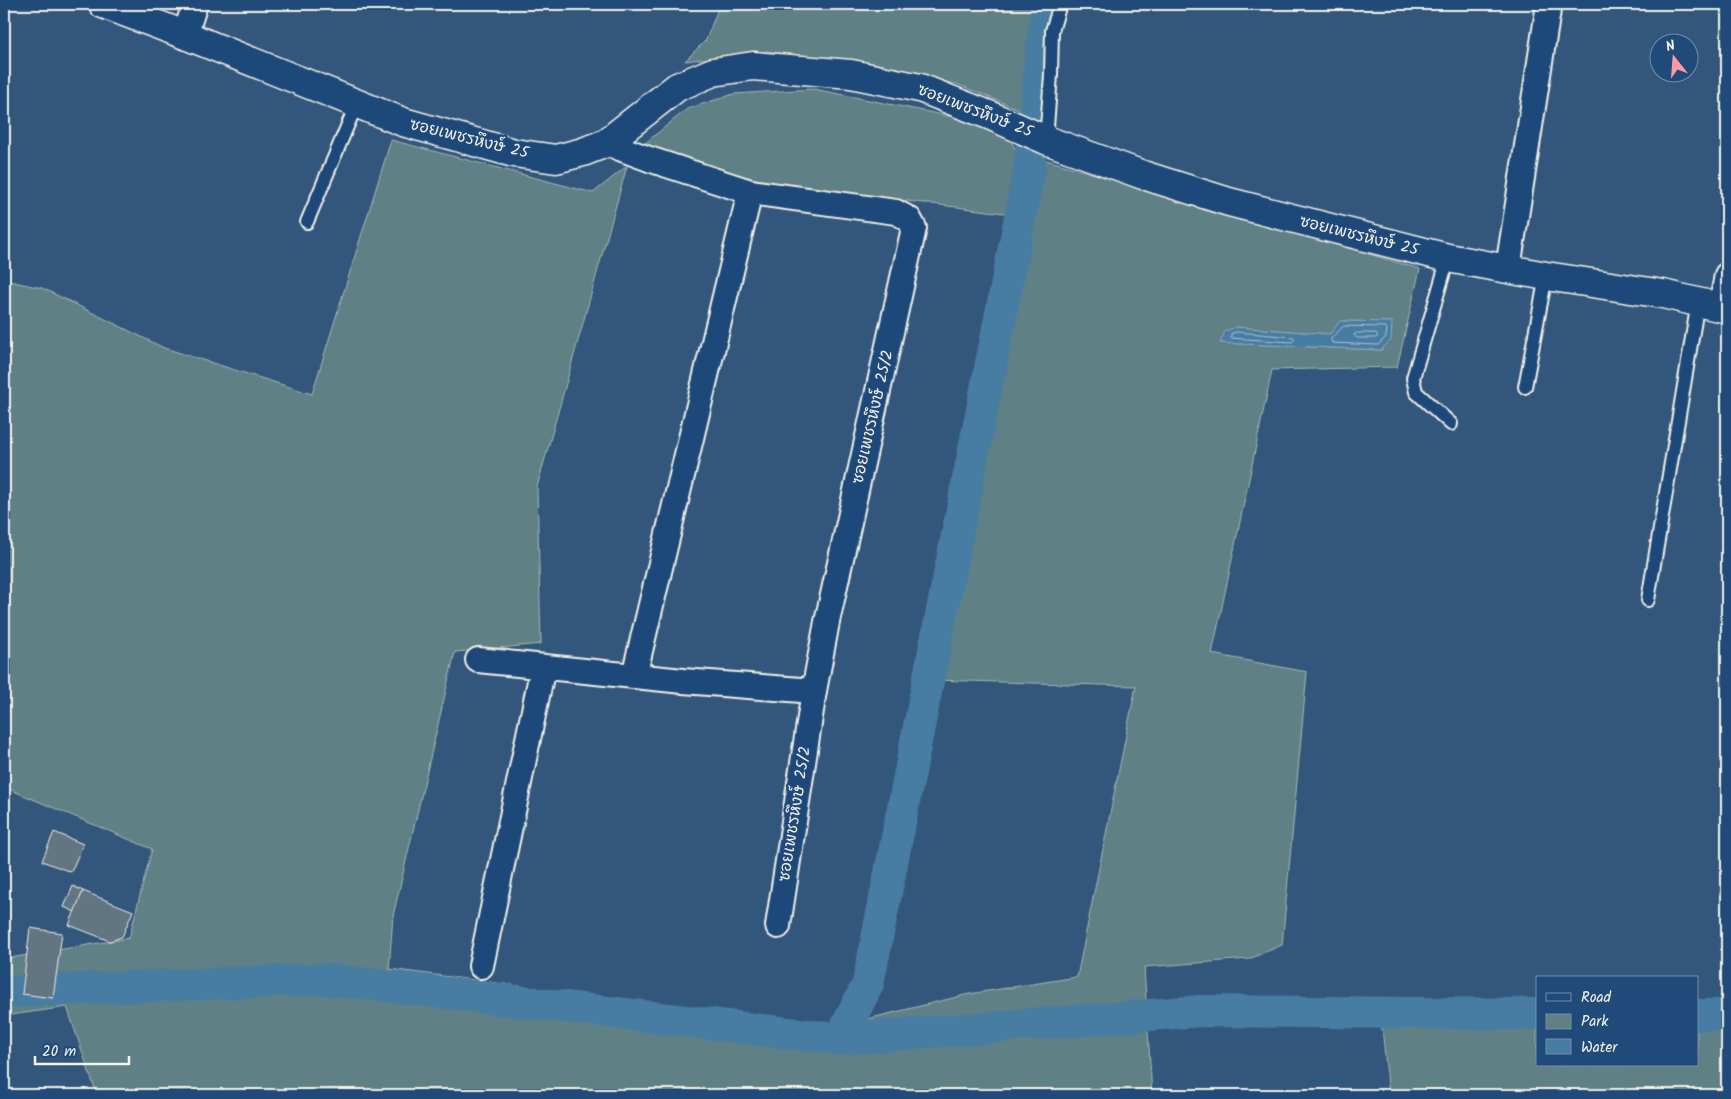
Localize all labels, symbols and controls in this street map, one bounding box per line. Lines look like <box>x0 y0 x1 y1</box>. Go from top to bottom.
north arrow <box>1648 32 1698 82</box>
text: N <box>1663 35 1678 58</box>
street label: ซอยเพชรหึงษ์ 25 <box>914 77 1038 145</box>
street label: ซอยเพชรหึงษ์ 25 <box>407 112 533 166</box>
street label: ซอยเพชรหึงษ์ 25 <box>1297 209 1423 263</box>
street label: ซอยเพชรหึงษ์ 25/2 <box>845 348 901 486</box>
street label: ซอยเพชรหึงษ์ 25/2 <box>772 744 818 884</box>
legend <box>1536 976 1698 1066</box>
text: Road <box>1581 986 1612 1010</box>
text: Park <box>1581 1010 1609 1034</box>
scale bar <box>35 1034 129 1066</box>
text: Water <box>1581 1036 1618 1060</box>
text: 20 m <box>42 1040 76 1064</box>

